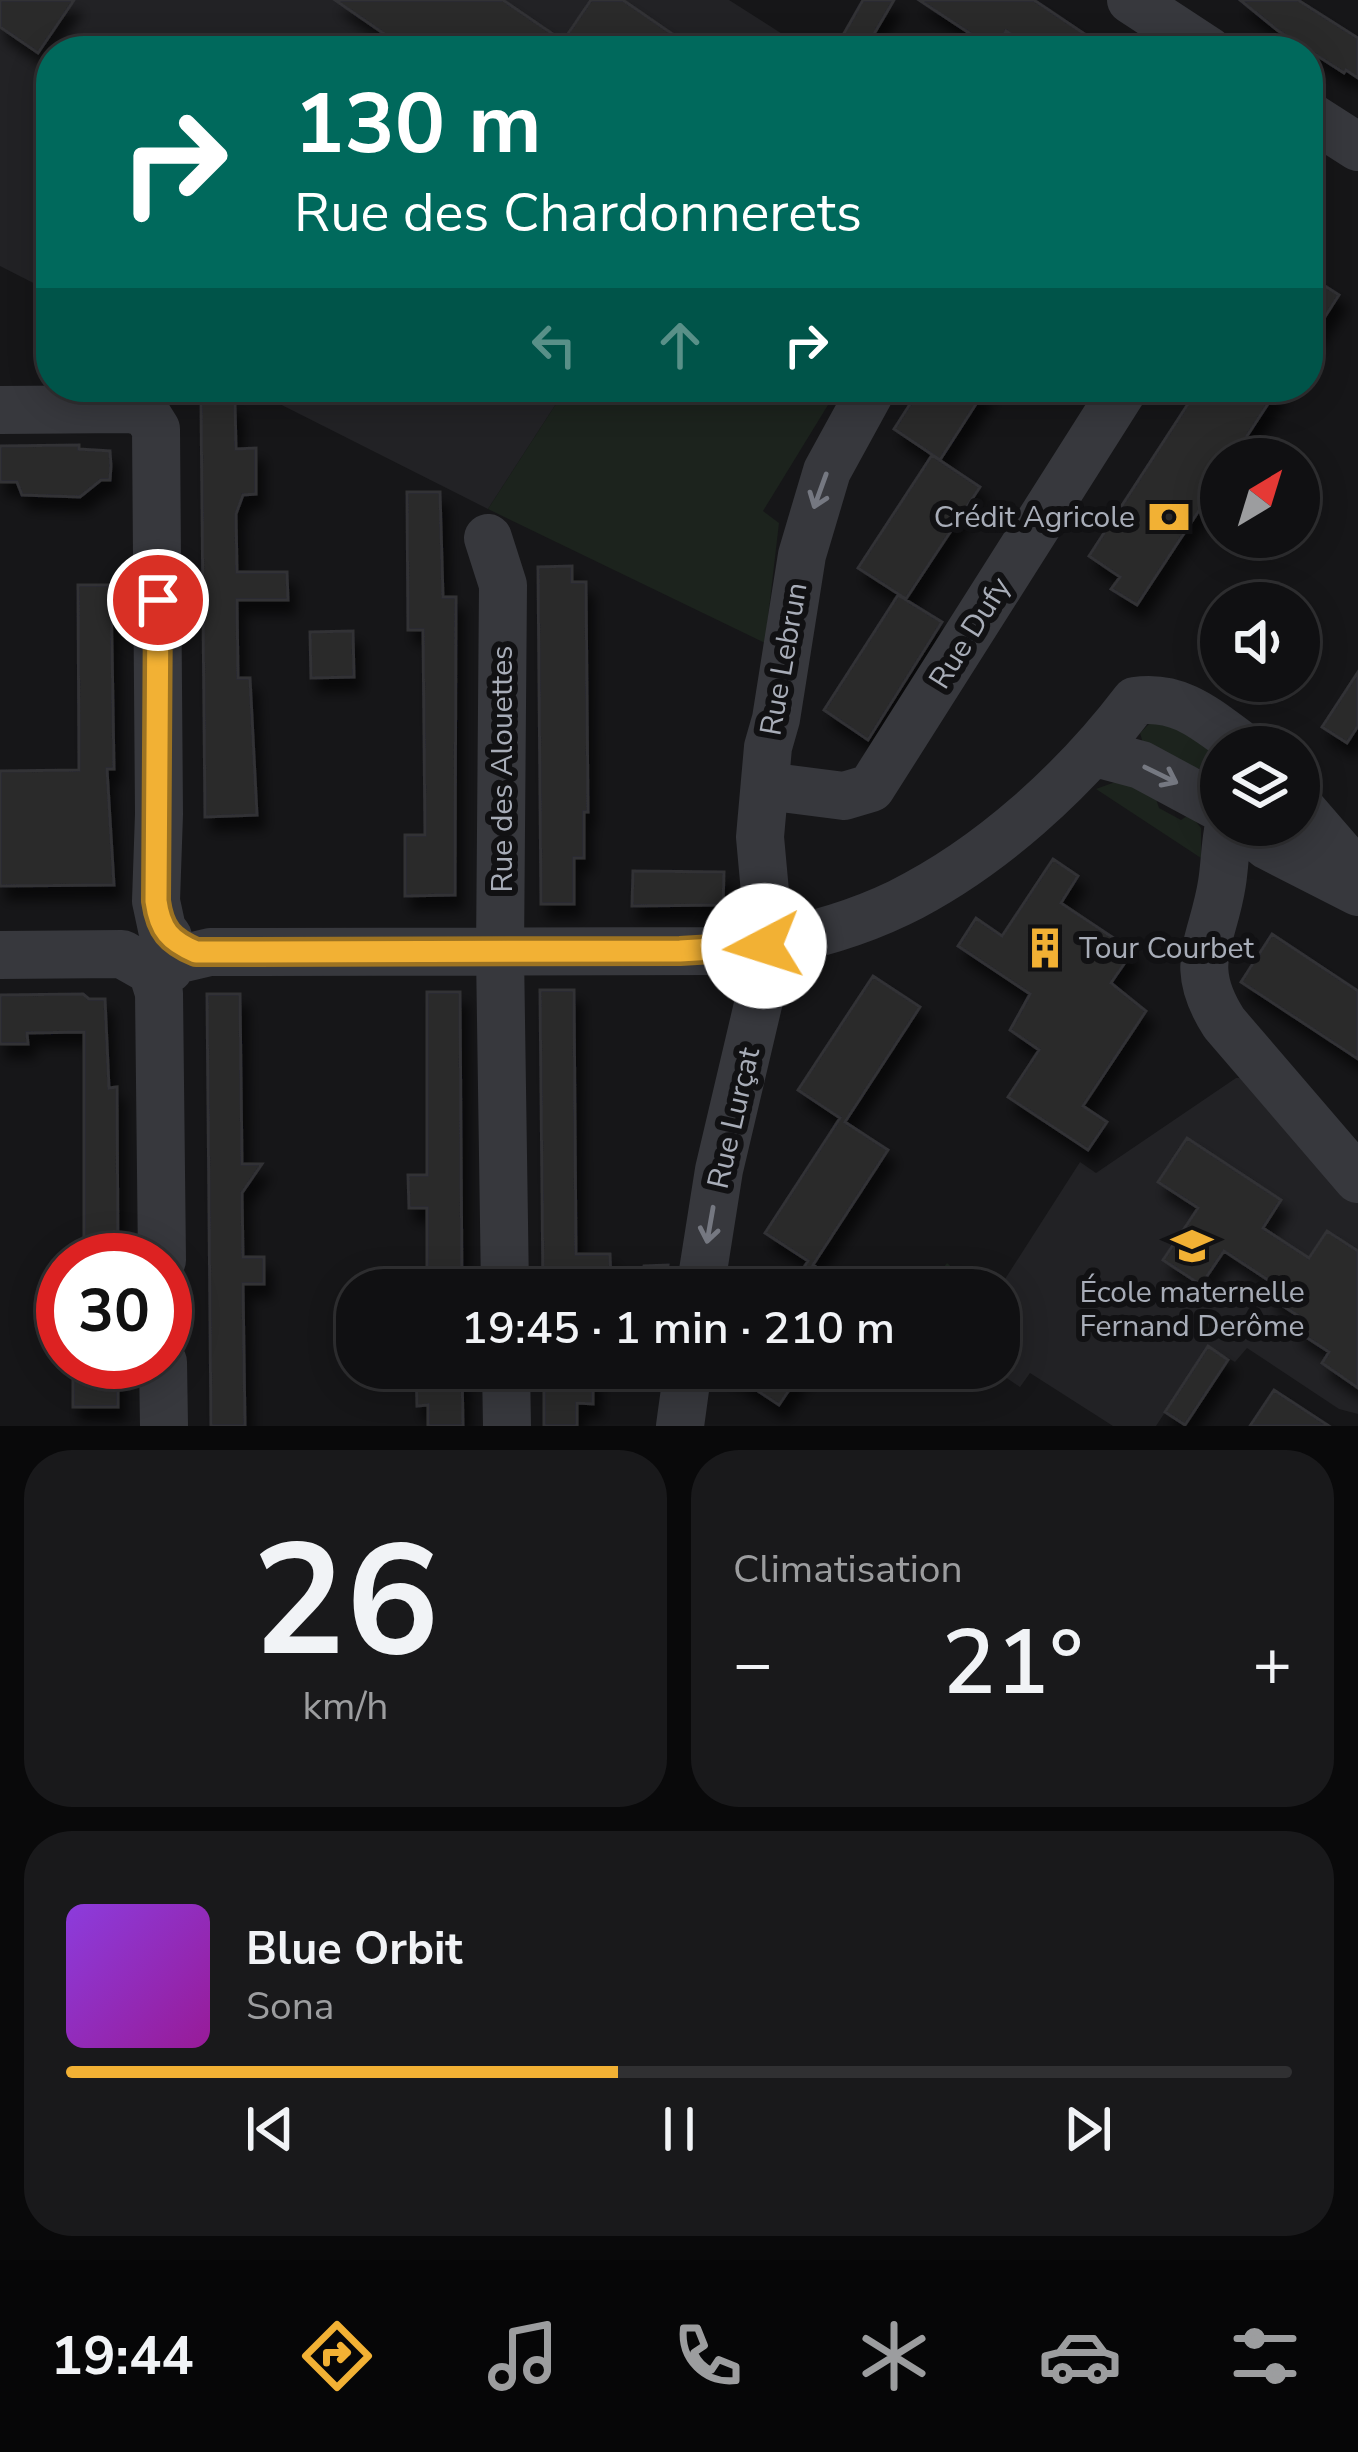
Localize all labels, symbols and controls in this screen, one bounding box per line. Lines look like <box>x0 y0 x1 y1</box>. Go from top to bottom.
text: 130 m <box>294 67 542 182</box>
icon: right <box>96 84 252 240</box>
text: Rue des Chardonnerets <box>294 176 862 250</box>
icon: left <box>521 312 587 378</box>
icon: ahead <box>647 312 713 378</box>
icon: right <box>773 312 839 378</box>
north arrow <box>1200 438 1320 558</box>
map controls <box>1200 438 1320 846</box>
one-way arrow <box>808 472 829 509</box>
bank icon: Crédit Agricole <box>1146 494 1192 540</box>
place label: Crédit Agricole <box>934 497 1135 538</box>
pin <box>107 549 209 651</box>
icon: arrive <box>125 567 191 633</box>
street label: Rue Dufy <box>920 569 1021 697</box>
street label: Rue Lebrun <box>750 579 818 739</box>
button: sound <box>1200 582 1320 702</box>
street label: Rue des Alouettes <box>482 645 523 893</box>
button: layers <box>1200 726 1320 846</box>
one-way arrow <box>1143 764 1178 787</box>
position arrow <box>701 883 827 1009</box>
building icon: Tour Courbet <box>1022 925 1068 971</box>
place label: Tour Courbet <box>1079 928 1255 969</box>
street label: Rue Lurçat <box>698 1043 770 1193</box>
one-way arrow <box>698 1205 721 1244</box>
school or university icon: École maternelle Fernand Derôme <box>1169 1223 1215 1269</box>
speed limit sign: 30 <box>36 1233 192 1389</box>
place label: École maternelle Fernand Derôme <box>1079 1272 1305 1347</box>
text: 19:45 · 1 min · 210 m <box>461 1298 895 1359</box>
text: 26 <box>252 1495 439 1708</box>
text: Climatisation <box>733 1543 963 1596</box>
text: 21° <box>942 1602 1083 1725</box>
text: − <box>733 1619 773 1709</box>
text: + <box>1252 1619 1292 1709</box>
text: km/h <box>303 1680 388 1733</box>
text: Blue Orbit <box>246 1919 463 1980</box>
text: Sona <box>246 1980 335 2033</box>
icon: previous <box>237 2096 303 2162</box>
icon: pause <box>646 2096 712 2162</box>
icon: next <box>1055 2096 1121 2162</box>
icon: directions <box>295 2314 379 2398</box>
icon: music <box>481 2314 565 2398</box>
icon: phone <box>666 2314 750 2398</box>
icon: climate <box>852 2314 936 2398</box>
icon: car <box>1038 2314 1122 2398</box>
icon: filters <box>1223 2314 1307 2398</box>
text: 19:44 <box>51 2319 194 2393</box>

